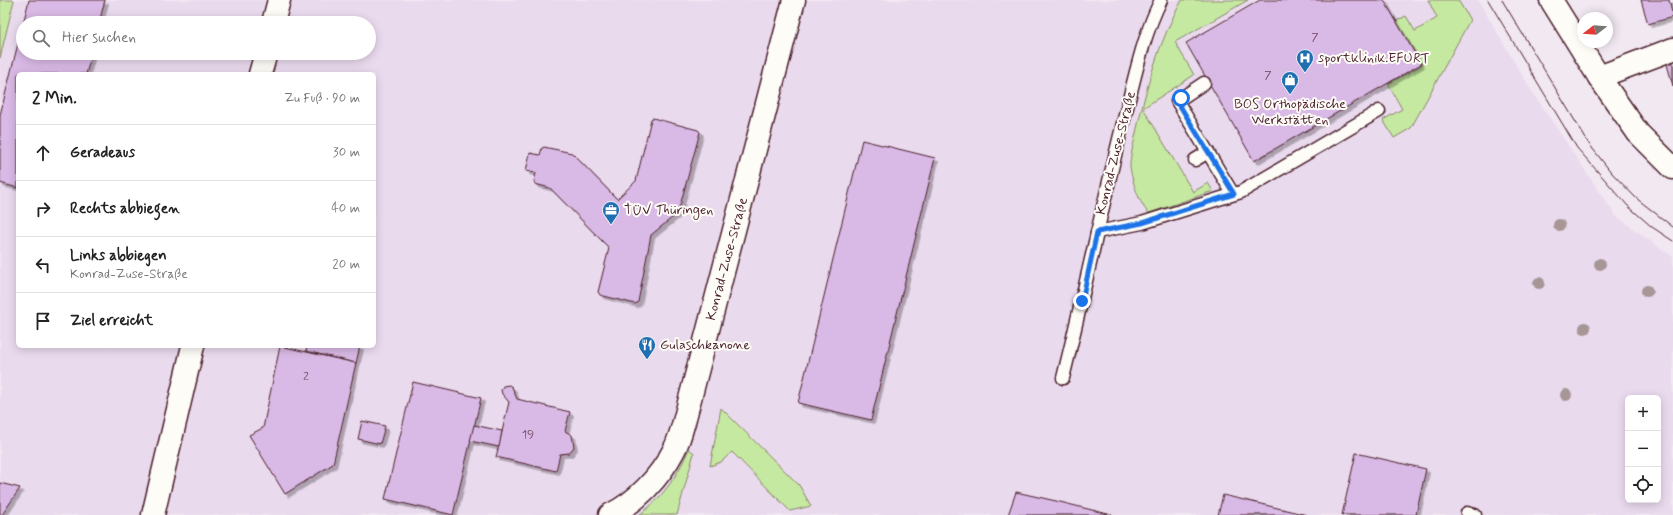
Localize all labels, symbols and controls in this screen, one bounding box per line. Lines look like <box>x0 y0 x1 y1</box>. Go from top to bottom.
north arrow <box>1577 12 1613 48</box>
search box <box>16 16 376 60</box>
icon: search <box>30 27 52 49</box>
text: Hier suchen <box>62 28 136 48</box>
house number: 7 <box>1311 30 1319 46</box>
hospital icon: sportklinik.EFURT <box>1295 48 1315 73</box>
place label: sportklinik.EFURT <box>1318 49 1430 67</box>
house number: 7 <box>1264 68 1272 84</box>
shop icon: BOS Orthopädische Werkstätten <box>1280 70 1300 95</box>
text: 2 Min. <box>32 87 77 109</box>
street label: Konrad-Zuse-Straße <box>1092 89 1140 217</box>
route start <box>1172 89 1190 107</box>
text: Zu Fuß · 90 m <box>284 90 360 107</box>
place label: BOS Orthopädische Werkstätten <box>1234 95 1346 129</box>
icon: ahead <box>32 142 54 164</box>
text: Geradeaus <box>70 143 135 163</box>
text: 30 m <box>333 144 360 161</box>
street label: Konrad-Zuse-Straße <box>702 195 752 322</box>
icon: right <box>32 198 54 220</box>
text: Rechts abbiegen <box>70 199 180 219</box>
text: 40 m <box>331 200 360 217</box>
office icon: TÜV Thüringen <box>601 200 621 225</box>
place label: TÜV Thüringen <box>624 201 713 220</box>
text: Links abbiegen <box>70 246 167 266</box>
icon: left <box>32 254 54 276</box>
text: 20 m <box>332 256 360 273</box>
text: Konrad-Zuse-Straße <box>70 266 188 283</box>
route end <box>1073 292 1091 310</box>
icon: arrive <box>32 310 54 332</box>
text: Ziel erreicht <box>70 311 153 331</box>
restaurant icon: Gulaschkanone <box>637 335 657 360</box>
place label: Gulaschkanone <box>660 336 751 354</box>
house number: 2 <box>303 369 309 385</box>
map controls <box>1625 395 1661 503</box>
button: + <box>1625 395 1661 431</box>
house number: 19 <box>522 427 534 443</box>
button: − <box>1625 431 1661 467</box>
button: locate <box>1625 467 1661 503</box>

